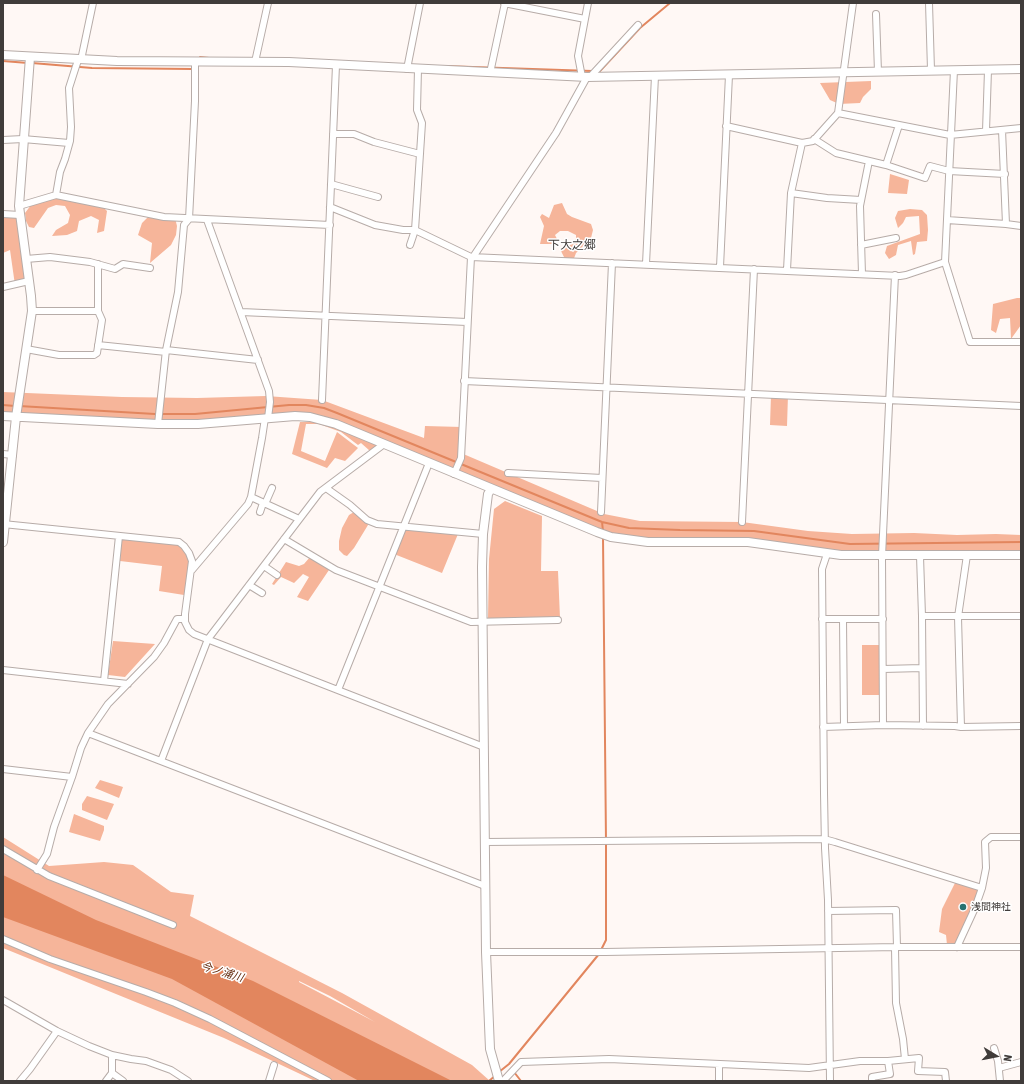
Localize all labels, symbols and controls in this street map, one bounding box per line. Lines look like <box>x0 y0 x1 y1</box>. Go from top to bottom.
district label: 下大之郷 <box>548 238 596 252</box>
place label: 浅間神社 <box>971 901 1011 913</box>
marker: 浅間神社 <box>958 902 968 912</box>
water label: 今ノ浦川 <box>199 959 245 985</box>
north arrow <box>976 1036 1016 1076</box>
text: N <box>1001 1054 1014 1062</box>

